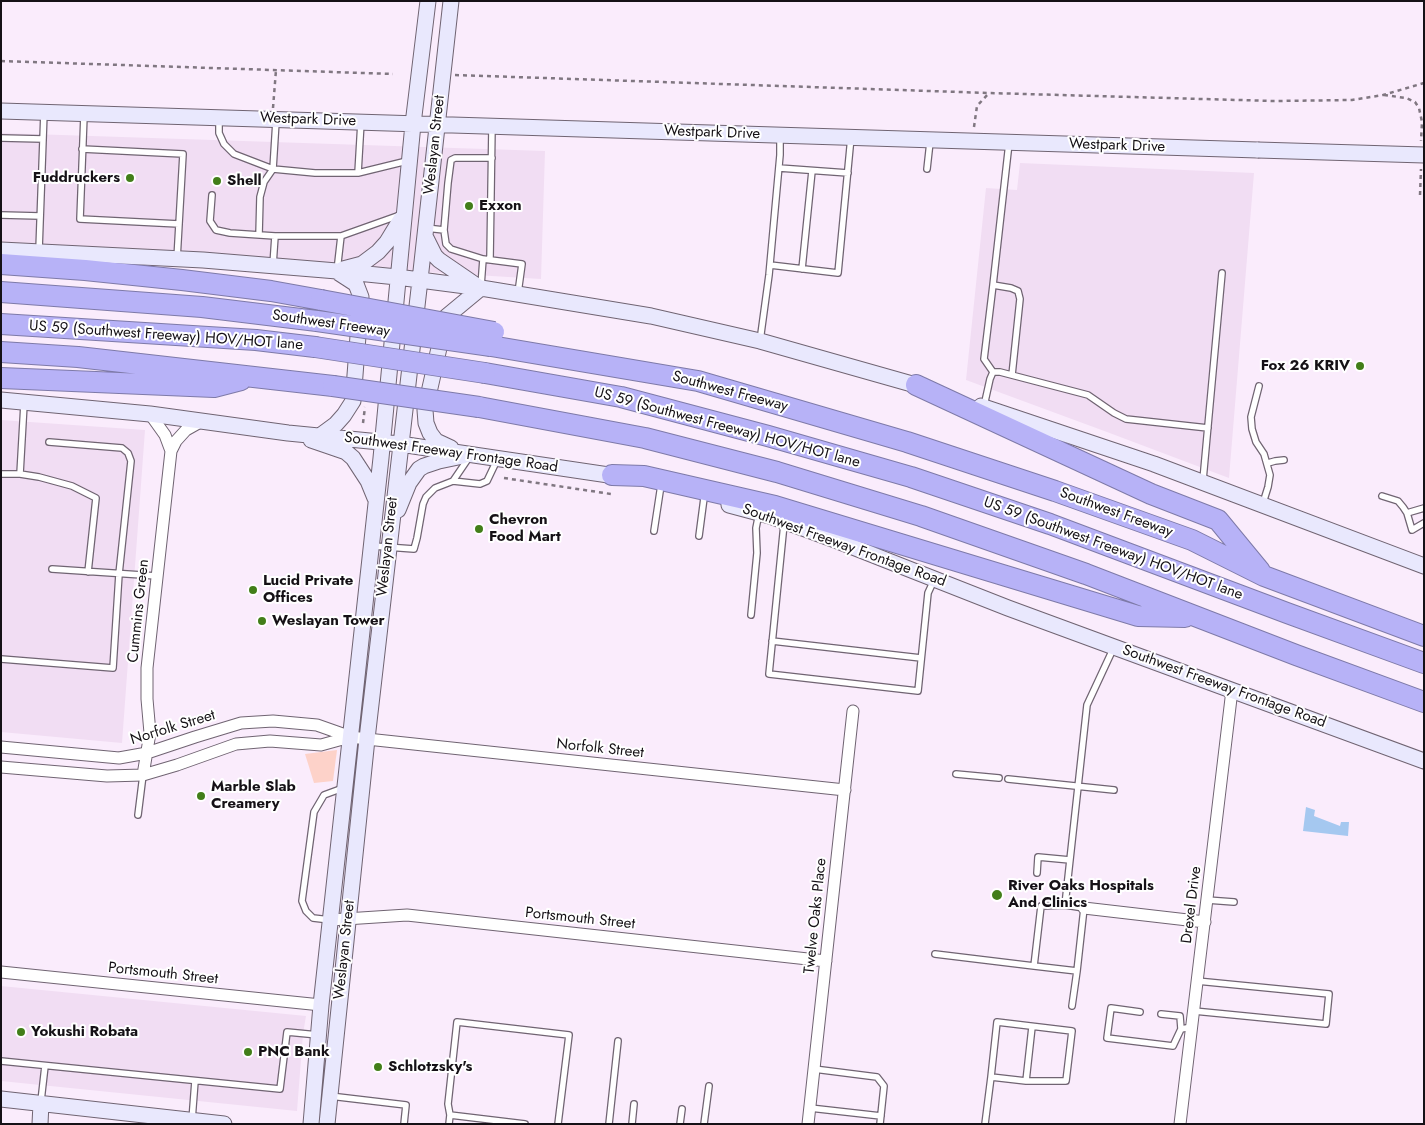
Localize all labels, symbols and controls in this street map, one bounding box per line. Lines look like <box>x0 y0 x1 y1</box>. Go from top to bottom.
street label: Weslayan Street <box>421 94 449 196</box>
street label: Westpark Drive <box>260 109 356 131</box>
street label: Westpark Drive <box>664 122 760 144</box>
street label: Westpark Drive <box>1069 135 1165 157</box>
place label: Fuddruckers <box>33 169 120 187</box>
marker: Fuddruckers <box>124 172 136 184</box>
place label: Shell <box>227 172 262 190</box>
marker: Shell <box>211 175 223 187</box>
place label: Exxon <box>479 197 522 215</box>
marker: Exxon <box>463 200 475 212</box>
street label: Southwest Freeway <box>271 307 391 341</box>
street label: US 59 (Southwest Freeway) HOV/HOT lane <box>28 317 304 355</box>
place label: Fox 26 KRIV <box>1261 357 1350 375</box>
marker: Fox 26 KRIV <box>1354 360 1366 372</box>
street label: Southwest Freeway <box>670 368 790 416</box>
street label: US 59 (Southwest Freeway) HOV/HOT lane <box>592 384 862 472</box>
street label: Southwest Freeway Frontage Road <box>343 429 559 477</box>
street label: Southwest Freeway <box>1057 484 1175 542</box>
street label: US 59 (Southwest Freeway) HOV/HOT lane <box>981 494 1245 604</box>
street label: Weslayan Street <box>374 496 402 598</box>
street label: Southwest Freeway Frontage Road <box>740 501 948 591</box>
place label: Chevron Food Mart <box>489 511 561 546</box>
marker: Chevron Food Mart <box>473 523 485 535</box>
street label: Cummins Green <box>125 558 153 664</box>
place label: Lucid Private Offices <box>263 572 353 607</box>
marker: Lucid Private Offices <box>247 584 259 596</box>
place label: Weslayan Tower <box>272 612 385 630</box>
marker: Weslayan Tower <box>256 615 268 627</box>
street label: Southwest Freeway Frontage Road <box>1120 642 1328 732</box>
street label: Norfolk Street <box>128 707 218 749</box>
street label: Norfolk Street <box>555 735 645 763</box>
place label: Marble Slab Creamery <box>211 778 296 813</box>
marker: Marble Slab Creamery <box>195 790 207 802</box>
street label: Twelve Oaks Place <box>801 857 831 975</box>
street label: Drexel Drive <box>1178 865 1206 945</box>
place label: River Oaks Hospitals And Clinics <box>1008 877 1154 912</box>
marker: River Oaks Hospitals And Clinics <box>990 888 1004 902</box>
street label: Weslayan Street <box>331 899 359 1001</box>
street label: Portsmouth Street <box>524 904 636 934</box>
street label: Portsmouth Street <box>107 959 219 989</box>
place label: Yokushi Robata <box>31 1023 138 1041</box>
marker: Yokushi Robata <box>15 1026 27 1038</box>
place label: PNC Bank <box>258 1043 330 1061</box>
marker: PNC Bank <box>242 1046 254 1058</box>
place label: Schlotzsky's <box>388 1058 472 1076</box>
marker: Schlotzsky's <box>372 1061 384 1073</box>

